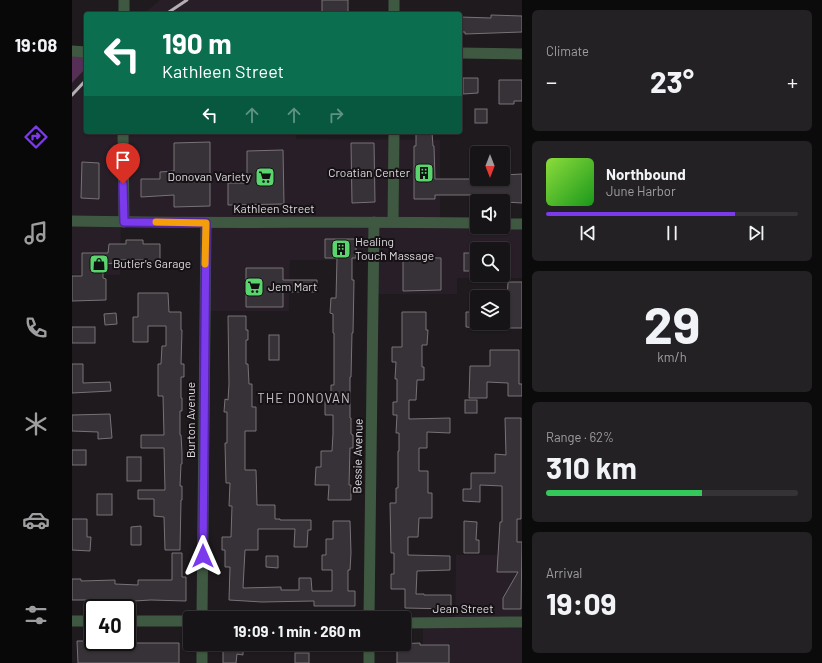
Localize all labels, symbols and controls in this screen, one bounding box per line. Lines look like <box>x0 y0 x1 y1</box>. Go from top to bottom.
text: 190 m <box>162 26 232 60</box>
icon: left <box>96 28 148 80</box>
text: 19:08 <box>15 34 57 56</box>
text: Climate <box>546 43 589 59</box>
text: Kathleen Street <box>162 60 284 82</box>
text: 23° <box>650 63 694 99</box>
text: − <box>546 68 557 94</box>
text: + <box>787 68 798 94</box>
icon: left <box>199 104 221 126</box>
icon: ahead <box>241 104 263 126</box>
icon: ahead <box>283 104 305 126</box>
icon: right <box>325 104 347 126</box>
icon: directions <box>22 123 50 151</box>
pin <box>106 143 140 184</box>
north arrow <box>470 146 510 186</box>
map controls <box>470 146 510 330</box>
icon: arrive <box>112 149 134 171</box>
building icon: Croatian Center <box>413 162 435 184</box>
place label: Croatian Center <box>328 165 411 179</box>
text: Northbound <box>606 165 686 183</box>
supermarket icon: Donovan Variety <box>254 166 276 188</box>
place label: Donovan Variety <box>168 169 251 183</box>
text: June Harbor <box>606 183 676 199</box>
button: sound <box>470 194 510 234</box>
street label: Kathleen Street <box>233 201 315 215</box>
icon: music <box>22 219 50 247</box>
icon: previous <box>577 222 599 244</box>
icon: pause <box>661 222 683 244</box>
icon: next <box>745 222 767 244</box>
place label: Healing Touch Massage <box>355 234 434 262</box>
building icon: Healing Touch Massage <box>330 238 352 260</box>
button: search <box>470 242 510 282</box>
shop icon: Butler's Garage <box>88 253 110 275</box>
place label: Butler's Garage <box>113 256 191 270</box>
supermarket icon: Jem Mart <box>243 276 265 298</box>
place label: Jem Mart <box>268 279 317 293</box>
button: layers <box>470 290 510 330</box>
text: 29 <box>644 292 700 354</box>
icon: phone <box>22 314 50 342</box>
text: km/h <box>657 349 687 365</box>
street label: Burton Avenue <box>183 382 197 458</box>
district label: THE DONOVAN <box>257 390 351 406</box>
icon: climate <box>22 410 50 438</box>
street label: Bessie Avenue <box>349 418 365 494</box>
text: Range · 62% <box>546 429 614 445</box>
text: 310 km <box>546 449 637 485</box>
icon: car <box>22 506 50 534</box>
position arrow <box>182 535 224 577</box>
text: Arrival <box>546 565 582 581</box>
text: 19:09 <box>546 585 617 621</box>
speed limit sign: 40 <box>84 599 136 651</box>
icon: filters <box>22 601 50 629</box>
street label: Jean Street <box>432 601 494 615</box>
text: 19:09 · 1 min · 260 m <box>233 622 361 640</box>

